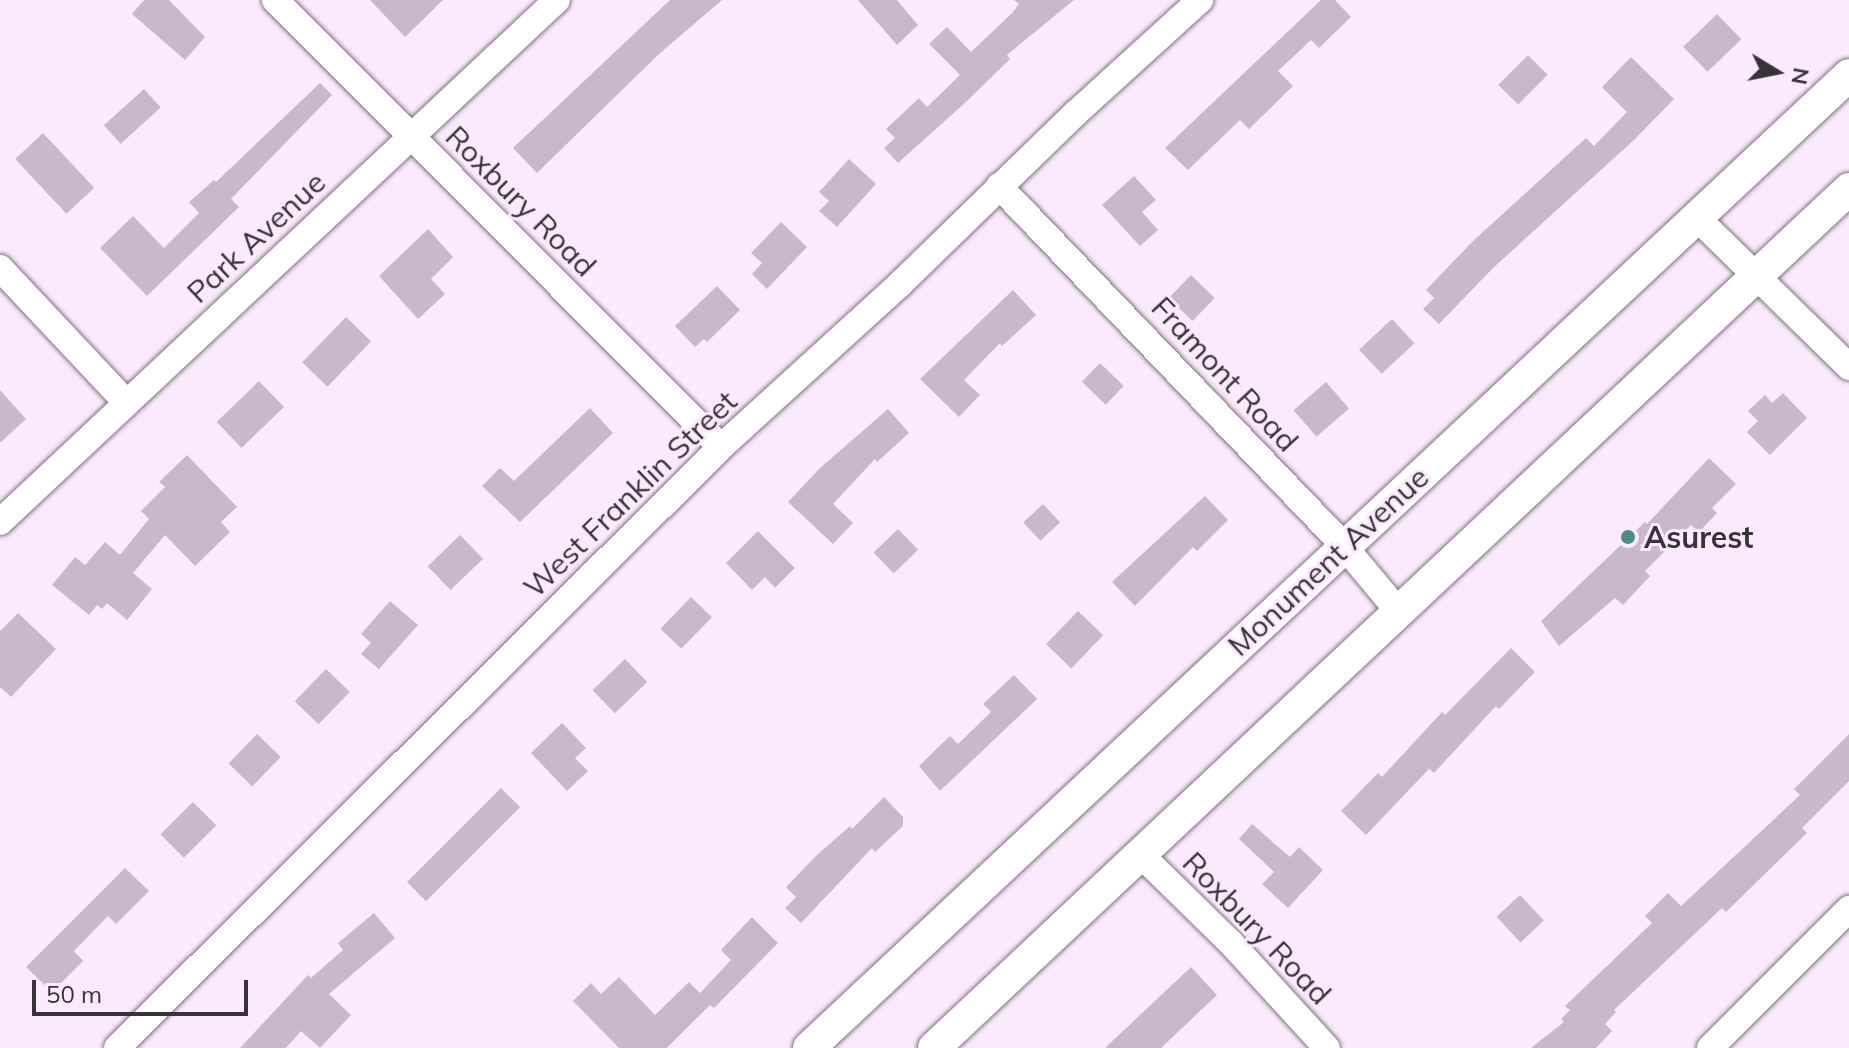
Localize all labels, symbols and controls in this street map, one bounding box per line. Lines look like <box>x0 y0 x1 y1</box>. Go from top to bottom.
north arrow <box>1737 32 1817 112</box>
text: N <box>1785 66 1816 87</box>
street label: Roxbury Road <box>438 118 604 284</box>
street label: Park Avenue <box>180 164 332 310</box>
street label: Framont Road <box>1144 289 1306 459</box>
street label: West Franklin Street <box>516 383 744 605</box>
street label: Monument Avenue <box>1220 459 1436 663</box>
place label: Asurest <box>1644 519 1753 555</box>
marker: Asurest <box>1619 528 1637 546</box>
street label: Roxbury Road <box>1175 844 1339 1012</box>
scale bar <box>36 964 252 1014</box>
text: 50 m <box>46 979 102 1009</box>

